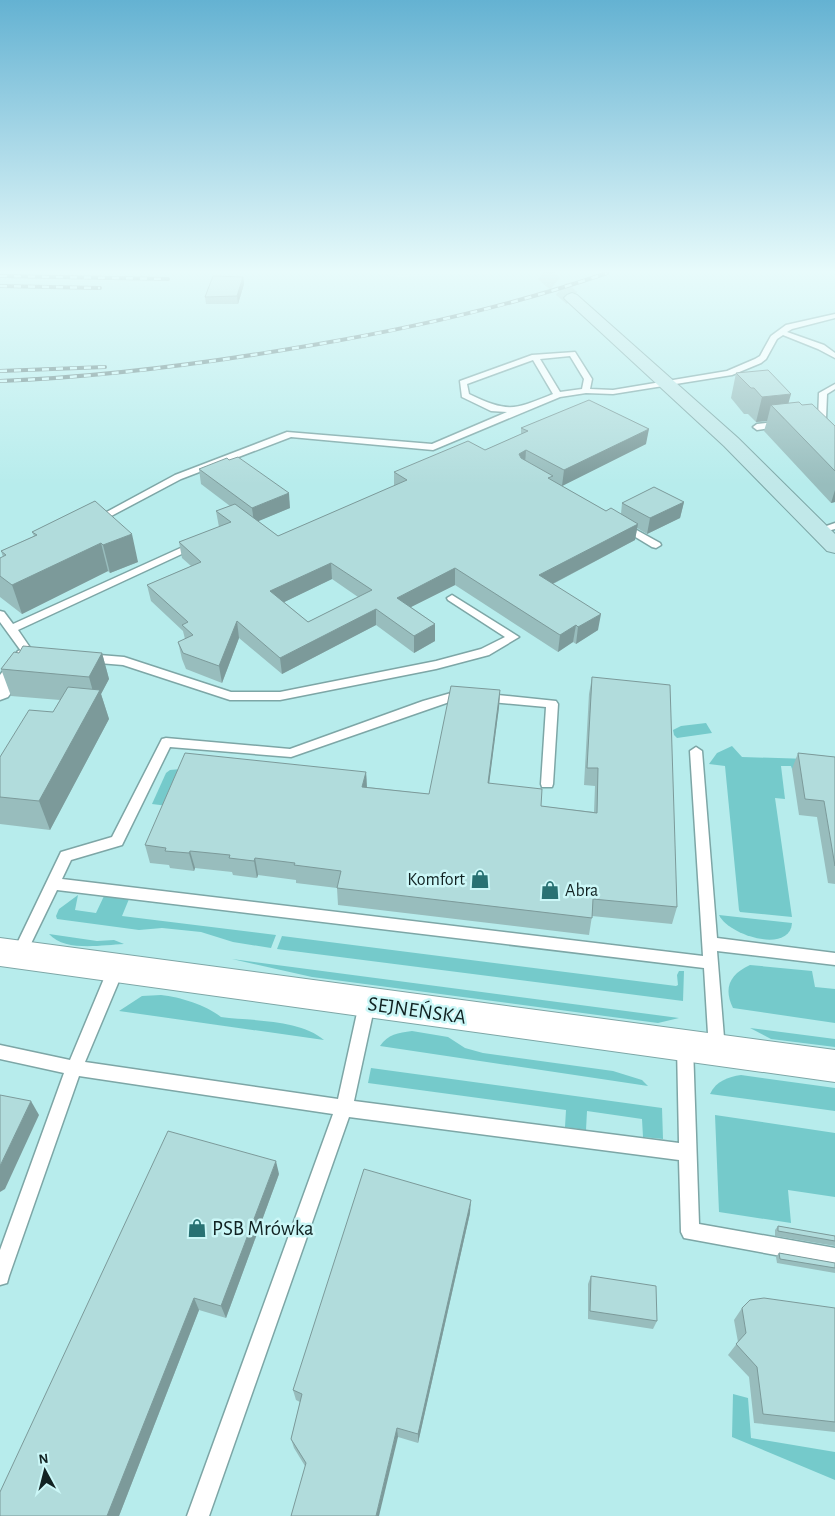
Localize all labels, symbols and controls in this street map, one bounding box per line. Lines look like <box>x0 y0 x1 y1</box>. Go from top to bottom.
shop icon: Komfort <box>469 868 491 890</box>
place label: Komfort <box>407 871 465 889</box>
shop icon: Abra <box>539 879 561 901</box>
place label: Abra <box>565 882 598 900</box>
street label: SEJNEŃSKA <box>367 991 468 1028</box>
shop icon: PSB Mrówka <box>186 1217 208 1239</box>
place label: PSB Mrówka <box>212 1218 314 1239</box>
north arrow <box>20 1446 70 1496</box>
text: N <box>38 1452 49 1467</box>

